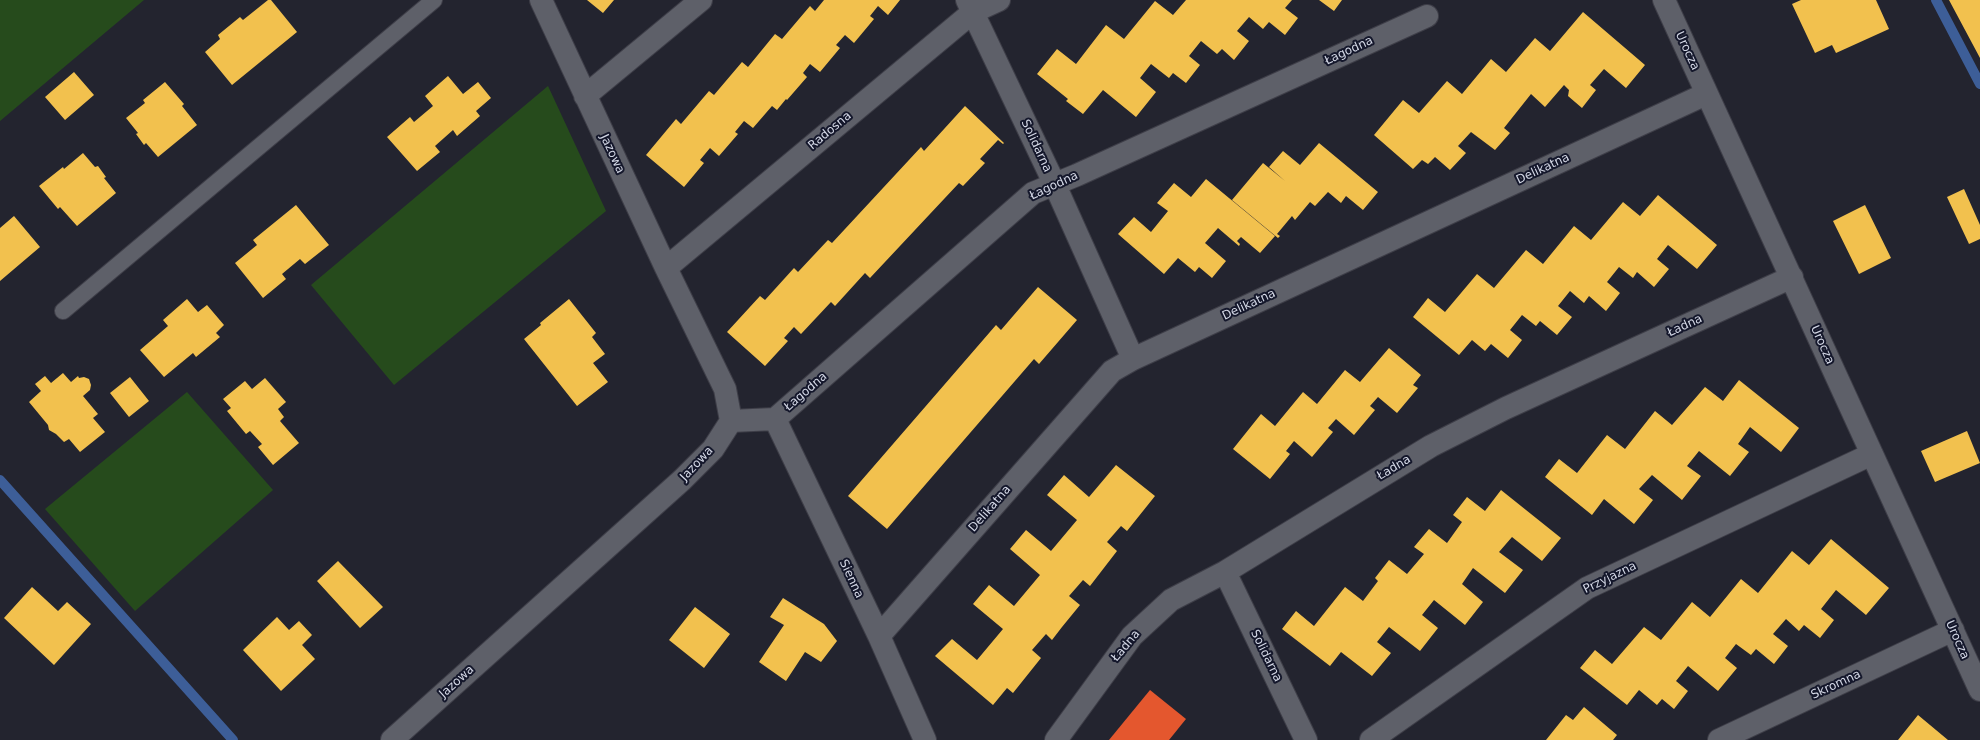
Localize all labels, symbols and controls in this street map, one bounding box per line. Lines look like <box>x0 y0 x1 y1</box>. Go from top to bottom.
street label: Urocza <box>1672 29 1702 73</box>
street label: Łagodna <box>1323 34 1375 68</box>
street label: Radosna <box>806 109 854 153</box>
street label: Solidarna <box>1018 117 1054 175</box>
street label: Jazowa <box>597 132 627 176</box>
street label: Delikatna <box>1514 150 1572 188</box>
street label: Łagodna <box>1028 169 1080 203</box>
street label: Delikatna <box>1220 286 1278 324</box>
street label: Ładna <box>1665 312 1705 340</box>
street label: Urocza <box>1807 323 1837 367</box>
street label: Łagodna <box>782 370 830 414</box>
street label: Jazowa <box>678 444 716 484</box>
street label: Ładna <box>1375 452 1413 484</box>
street label: Delikatna <box>966 483 1014 535</box>
street label: Sienna <box>836 557 866 601</box>
street label: Przyjazna <box>1581 559 1639 597</box>
street label: Urocza <box>1942 618 1972 662</box>
street label: Ładna <box>1109 627 1143 665</box>
street label: Solidarna <box>1247 628 1285 684</box>
street label: Jazowa <box>437 663 477 701</box>
street label: Skromna <box>1809 667 1863 703</box>

